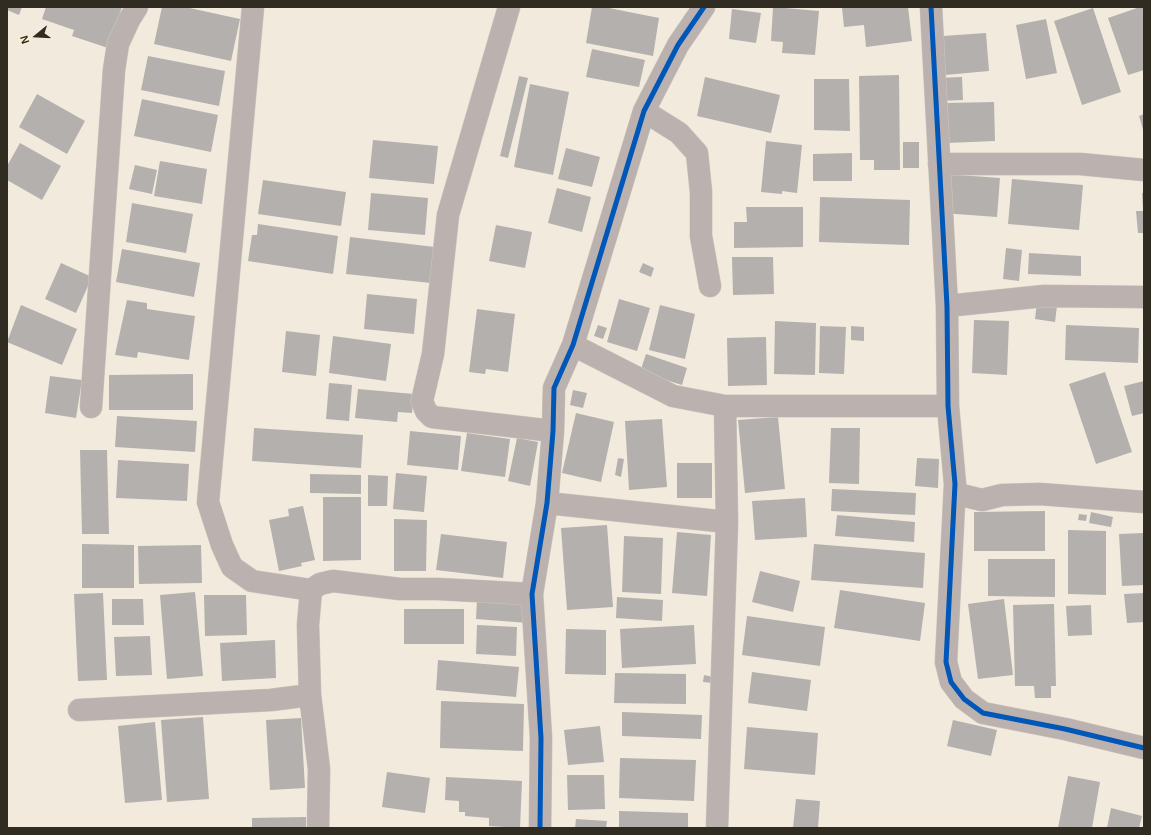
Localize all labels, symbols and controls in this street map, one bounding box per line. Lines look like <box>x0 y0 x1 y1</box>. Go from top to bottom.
north arrow <box>16 16 56 56</box>
text: N <box>18 34 32 45</box>

